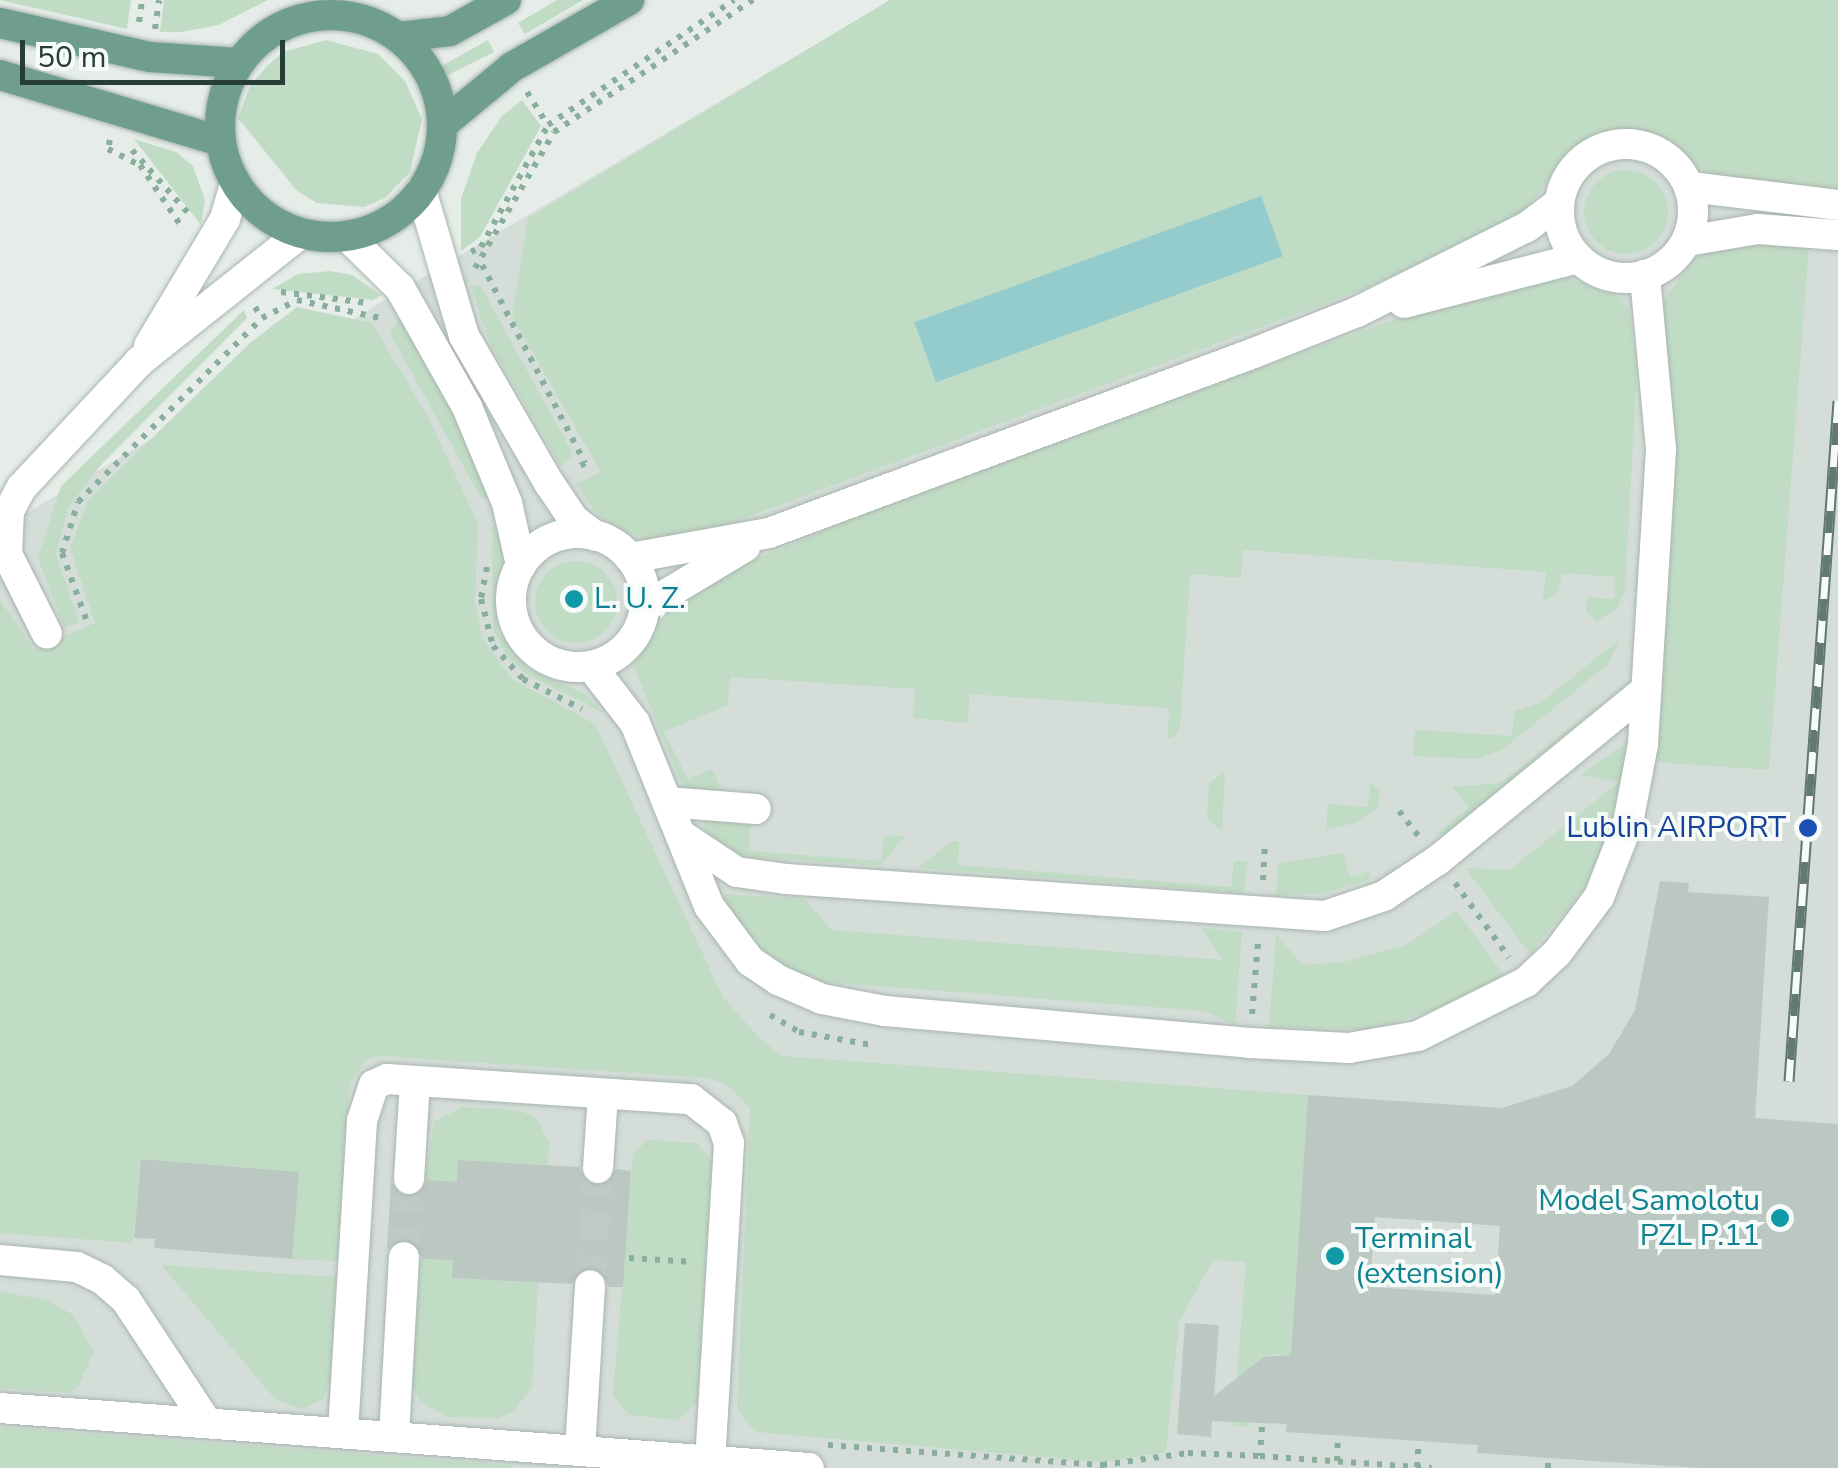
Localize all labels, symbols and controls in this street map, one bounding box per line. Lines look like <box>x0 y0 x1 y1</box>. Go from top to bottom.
scale bar <box>25 20 290 82</box>
text: 50 m <box>37 37 106 78</box>
place label: L. U. Z. <box>594 581 686 617</box>
marker: L. U. Z. <box>563 588 585 610</box>
place label: Lublin AIRPORT <box>1566 810 1786 846</box>
marker: Lublin AIRPORT <box>1795 815 1821 841</box>
place label: Model Samolotu PZL P.11 <box>1538 1183 1760 1254</box>
marker: Model Samolotu PZL P.11 <box>1769 1207 1791 1229</box>
place label: Terminal (extension) <box>1355 1221 1504 1292</box>
marker: Terminal (extension) <box>1324 1245 1346 1267</box>

